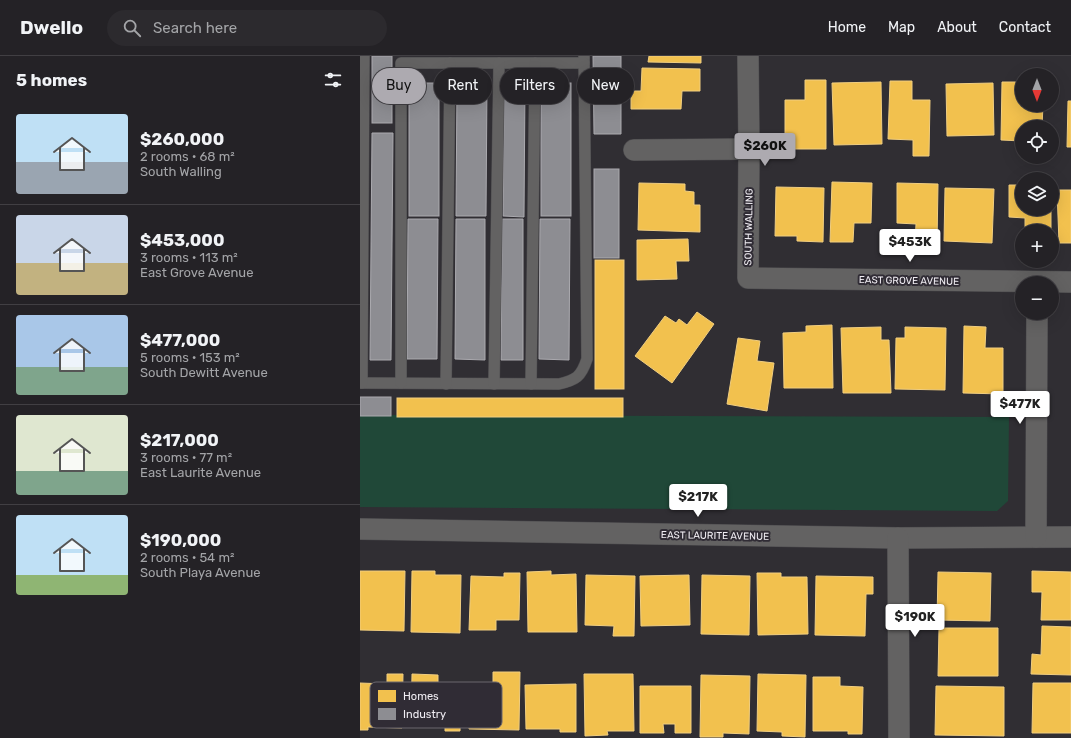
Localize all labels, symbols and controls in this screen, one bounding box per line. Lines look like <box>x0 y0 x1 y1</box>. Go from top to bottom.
search box <box>107 10 387 46</box>
text: Dwello <box>20 16 83 39</box>
icon: search <box>121 17 143 39</box>
text: Search here <box>153 19 237 37</box>
text: Home <box>828 19 866 36</box>
text: Map <box>888 19 915 36</box>
text: About <box>937 19 977 36</box>
text: Contact <box>999 19 1051 36</box>
chip: Buy <box>372 68 426 104</box>
chip: Rent <box>434 68 492 104</box>
chip: Filters <box>500 68 569 104</box>
chip: New <box>577 68 634 104</box>
north arrow <box>1015 68 1059 112</box>
map controls <box>1015 68 1059 320</box>
icon: filters <box>322 69 344 91</box>
text: 5 homes <box>16 70 87 90</box>
button: locate <box>1015 120 1059 164</box>
text: $260,000 <box>140 129 224 149</box>
icon: home <box>48 130 96 178</box>
pin: $260K <box>737 133 793 167</box>
text: $260K <box>743 138 787 153</box>
text: 2 rooms · 68 m² <box>140 149 235 164</box>
text: South Walling <box>140 164 222 179</box>
button: layers <box>1015 172 1059 216</box>
street label: SOUTH WALLING <box>742 188 756 266</box>
button: + <box>1015 224 1059 268</box>
pin: $453K <box>882 229 938 263</box>
text: $453,000 <box>140 230 224 250</box>
icon: home <box>48 231 96 279</box>
text: $453K <box>888 234 932 249</box>
text: 3 rooms · 113 m² <box>140 250 238 265</box>
text: East Grove Avenue <box>140 265 253 280</box>
street label: EAST GROVE AVENUE <box>859 274 959 288</box>
button: − <box>1015 276 1059 320</box>
text: $477,000 <box>140 330 220 350</box>
icon: home <box>48 331 96 379</box>
text: 5 rooms · 153 m² <box>140 350 240 365</box>
text: South Dewitt Avenue <box>140 365 268 380</box>
pin: $477K <box>992 391 1048 425</box>
text: $477K <box>1000 396 1040 411</box>
text: $217,000 <box>140 430 219 450</box>
icon: home <box>48 431 96 479</box>
text: 3 rooms · 77 m² <box>140 450 232 465</box>
text: East Laurite Avenue <box>140 465 261 480</box>
pin: $217K <box>670 484 726 518</box>
text: $217K <box>678 489 718 504</box>
street label: EAST LAURITE AVENUE <box>661 529 769 543</box>
text: $190,000 <box>140 530 221 550</box>
icon: home <box>48 531 96 579</box>
text: 2 rooms · 54 m² <box>140 550 234 565</box>
text: South Playa Avenue <box>140 565 261 580</box>
pin: $190K <box>887 604 943 638</box>
text: $190K <box>895 609 935 624</box>
legend <box>370 682 502 728</box>
text: Homes <box>403 690 439 703</box>
text: Industry <box>403 708 446 721</box>

